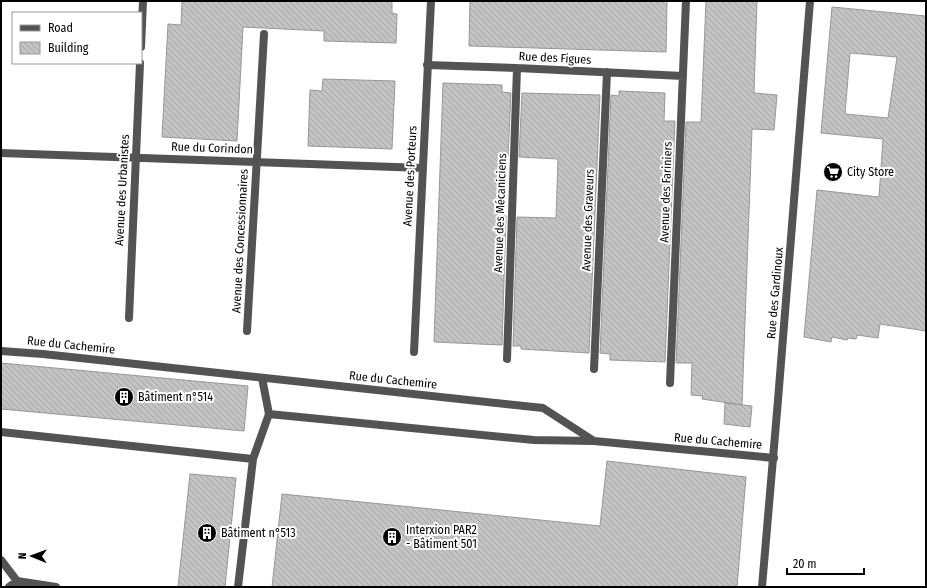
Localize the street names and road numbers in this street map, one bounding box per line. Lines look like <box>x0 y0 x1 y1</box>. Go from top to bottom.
street label: Rue des Figues <box>518 49 592 67</box>
street label: Avenue des Porteurs <box>400 125 420 227</box>
street label: Avenue des Urbanistes <box>112 134 132 246</box>
street label: Rue du Corindon <box>171 140 253 156</box>
street label: Avenue des Fariniers <box>657 141 675 243</box>
street label: Avenue des Mécaniciens <box>491 153 509 273</box>
street label: Avenue des Concessionnaires <box>229 169 251 313</box>
street label: Avenue des Graveurs <box>579 169 597 271</box>
street label: Rue des Gardinoux <box>764 246 786 339</box>
street label: Rue du Cachemire <box>26 333 116 357</box>
street label: Rue du Cachemire <box>348 368 438 392</box>
street label: Rue du Cachemire <box>673 430 763 452</box>

